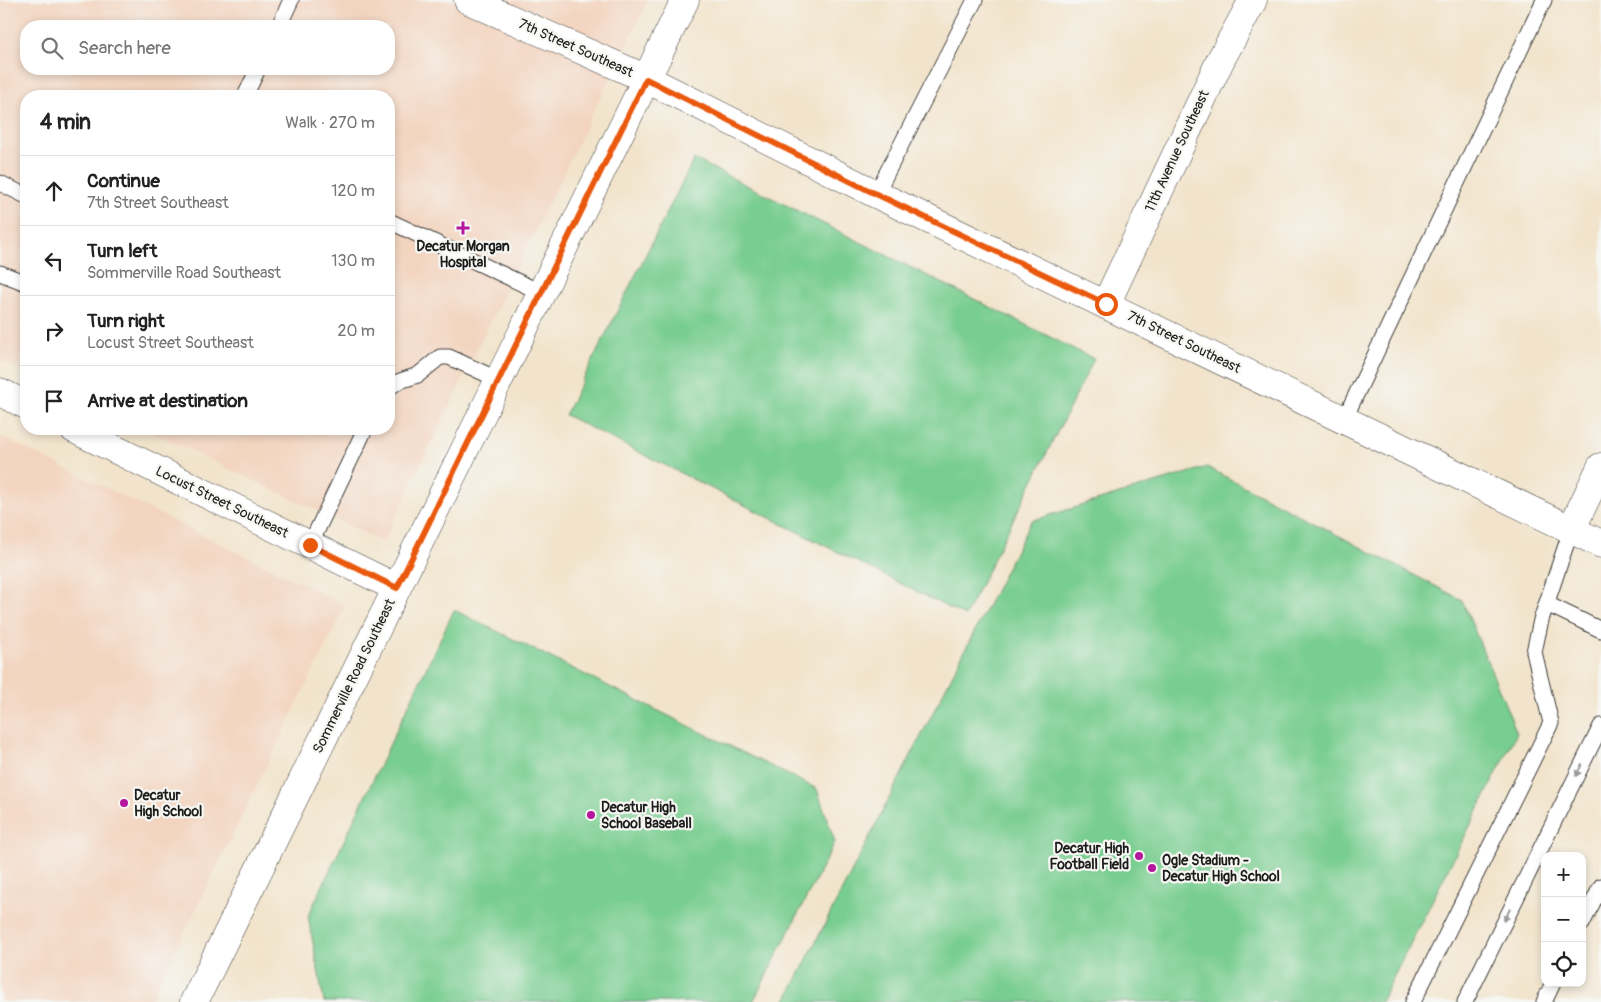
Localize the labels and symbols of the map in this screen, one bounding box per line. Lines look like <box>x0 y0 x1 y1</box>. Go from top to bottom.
street label: 7th Street Southeast <box>516 15 636 81</box>
street label: 11th Avenue Southeast <box>1141 87 1213 215</box>
marker: Decatur Morgan Hospital <box>456 221 470 235</box>
place label: Decatur Morgan Hospital <box>416 238 510 271</box>
route start <box>1095 293 1118 316</box>
street label: 7th Street Southeast <box>1125 307 1244 377</box>
street label: Locust Street Southeast <box>153 462 292 542</box>
route end <box>299 534 322 557</box>
street label: Sommerville Road Southeast <box>309 596 399 756</box>
one-way arrow <box>1575 763 1583 777</box>
place label: Decatur High School <box>134 787 202 820</box>
marker: Decatur High School <box>118 797 130 809</box>
place label: Decatur High School Baseball <box>601 799 692 832</box>
marker: Decatur High School Baseball <box>585 809 597 821</box>
place label: Decatur High Football Field <box>1049 840 1129 873</box>
marker: Decatur High Football Field <box>1133 850 1145 862</box>
place label: Ogle Stadium - Decatur High School <box>1162 852 1280 885</box>
marker: Ogle Stadium - Decatur High School <box>1146 862 1158 874</box>
one-way arrow <box>1503 908 1512 923</box>

